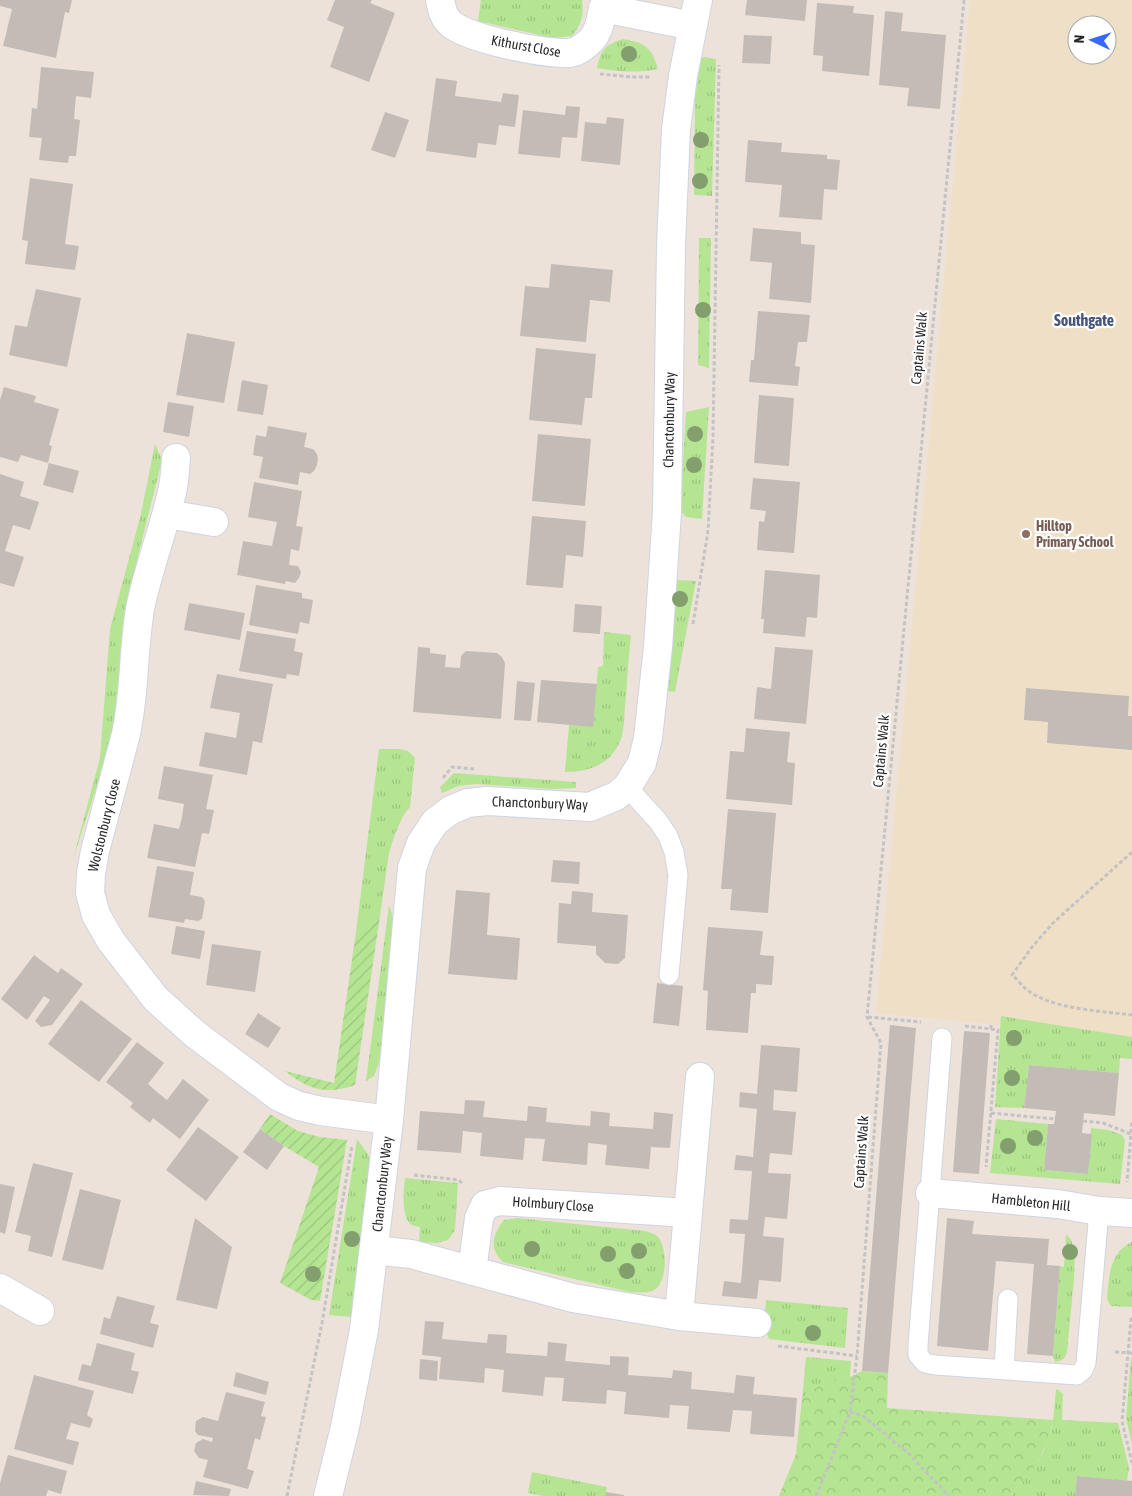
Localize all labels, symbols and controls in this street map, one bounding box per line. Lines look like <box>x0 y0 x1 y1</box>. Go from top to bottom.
north arrow <box>1067 15 1117 65</box>
street label: Kithurst Close <box>490 32 562 60</box>
text: N <box>1071 34 1087 44</box>
street label: Captains Walk <box>908 311 930 385</box>
district label: Southgate <box>1054 311 1114 329</box>
street label: Chanctonbury Way <box>660 372 678 468</box>
place label: Hilltop Primary School <box>1036 518 1114 550</box>
marker: Hilltop Primary School <box>1020 528 1032 540</box>
street label: Captains Walk <box>870 714 892 788</box>
street label: Wolstonbury Close <box>85 777 123 873</box>
street label: Chanctonbury Way <box>492 793 589 813</box>
street label: Captains Walk <box>850 1115 872 1189</box>
street label: Chanctonbury Way <box>369 1135 395 1233</box>
street label: Hambleton Hill <box>991 1190 1072 1214</box>
street label: Holmbury Close <box>512 1193 594 1215</box>

